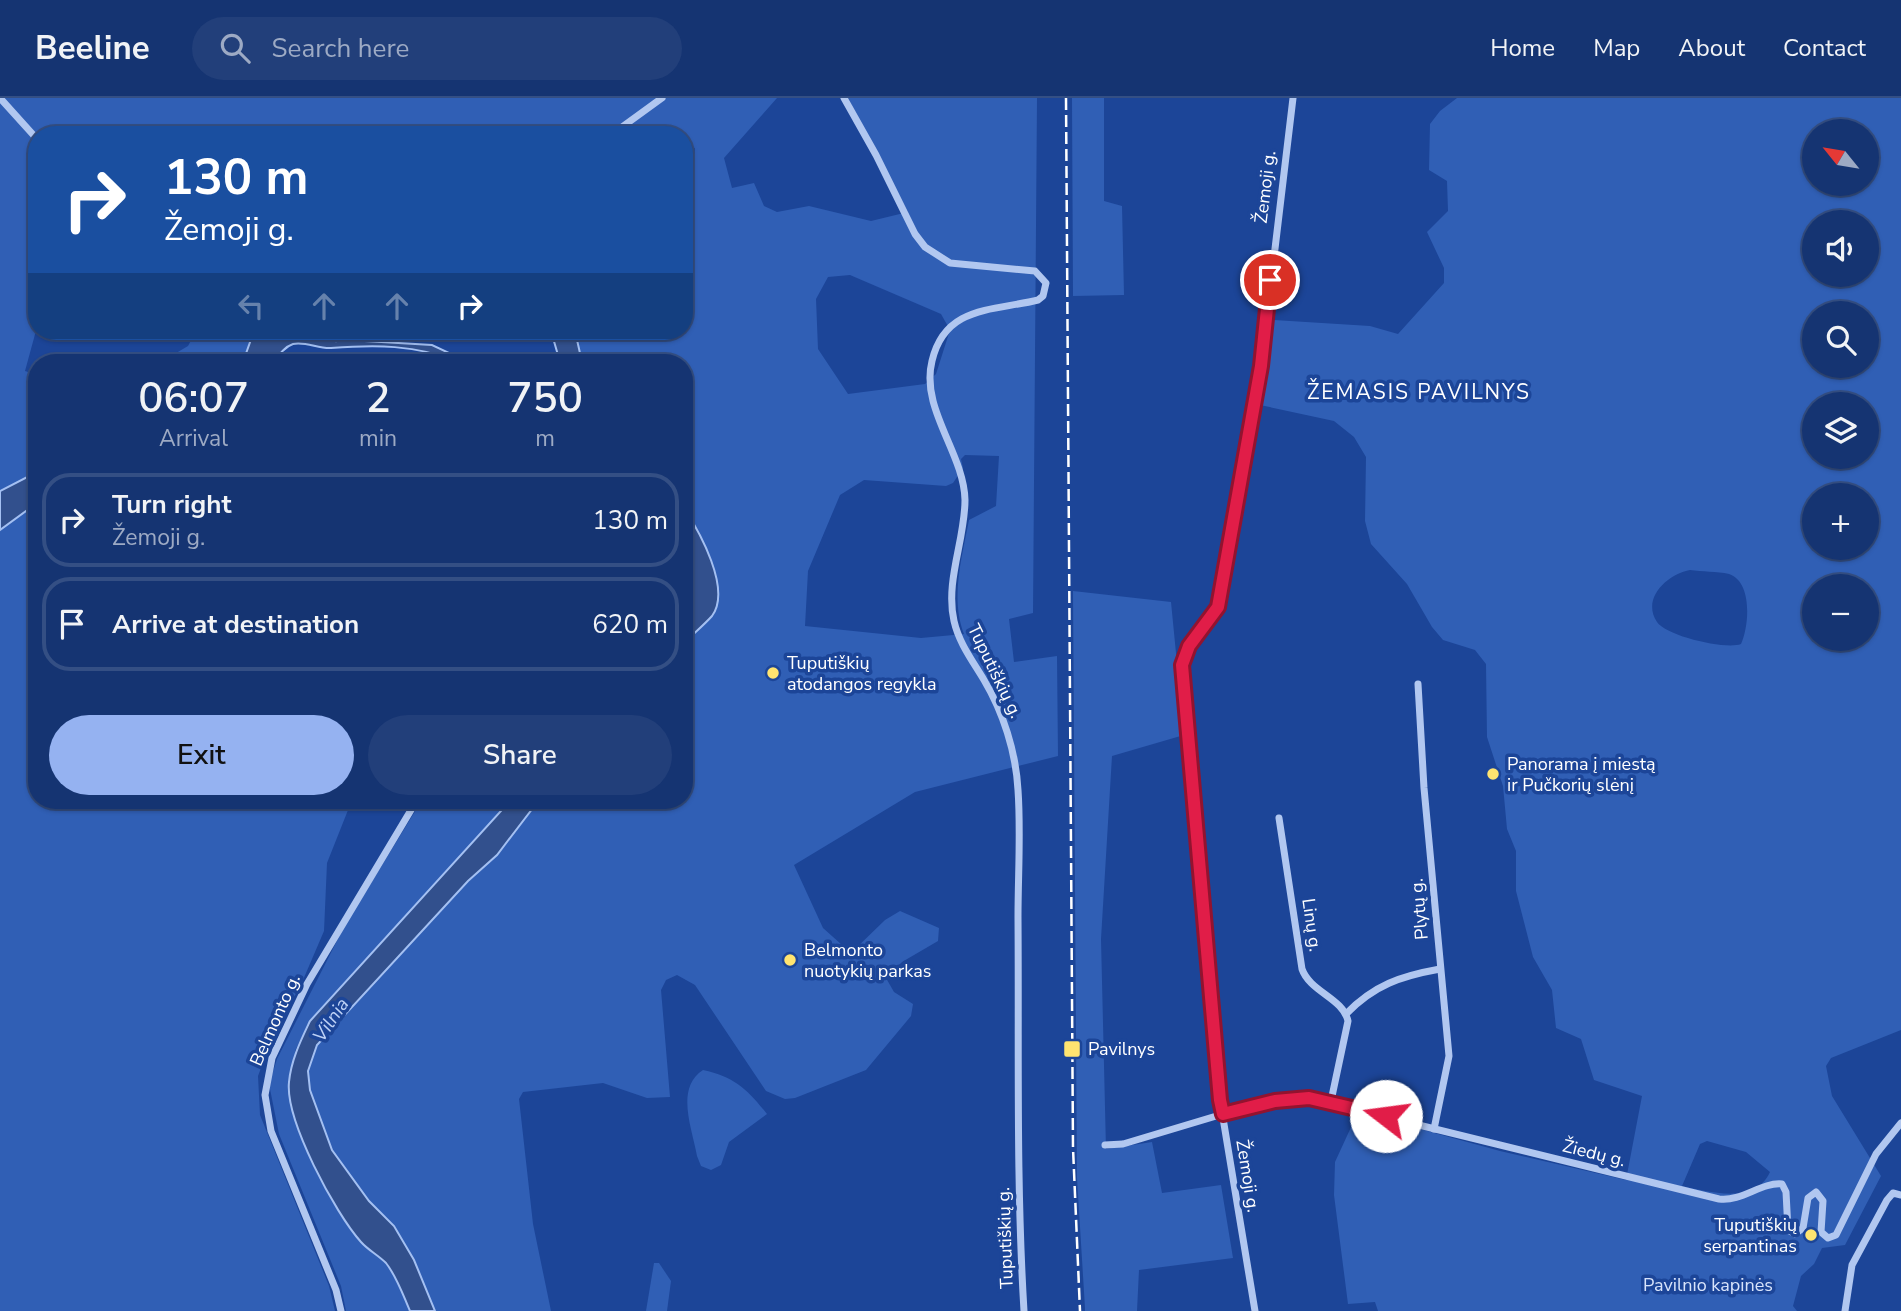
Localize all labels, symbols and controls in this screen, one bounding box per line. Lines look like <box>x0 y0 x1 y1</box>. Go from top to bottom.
search box <box>192 17 682 80</box>
text: Beeline <box>35 26 150 71</box>
icon: search <box>216 29 254 67</box>
text: Search here <box>272 31 409 66</box>
text: Home <box>1490 32 1555 64</box>
text: Map <box>1593 32 1640 64</box>
text: About <box>1678 32 1745 64</box>
text: Contact <box>1783 32 1866 64</box>
north arrow <box>1802 119 1880 196</box>
map controls <box>1802 119 1879 651</box>
text: 130 m <box>164 144 308 211</box>
street label: Žemoji g. <box>1249 149 1281 225</box>
icon: right <box>49 154 140 245</box>
text: Žemoji g. <box>164 208 294 251</box>
button: sound <box>1802 210 1879 287</box>
pin <box>1240 250 1300 310</box>
icon: arrive <box>1251 261 1289 299</box>
icon: left <box>232 287 270 325</box>
icon: ahead <box>305 287 343 325</box>
icon: ahead <box>378 287 416 325</box>
icon: right <box>451 287 489 325</box>
button: search <box>1802 301 1879 378</box>
text: 06:07 <box>138 370 249 427</box>
text: 2 <box>365 370 391 427</box>
text: 750 <box>507 370 583 427</box>
district label: ŽEMASIS PAVILNYS <box>1307 378 1531 406</box>
button: layers <box>1802 392 1879 469</box>
text: Arrival <box>159 423 228 454</box>
text: min <box>359 423 397 454</box>
text: m <box>535 423 555 454</box>
button: + <box>1802 483 1879 560</box>
text: Turn right <box>112 487 231 522</box>
icon: right <box>53 501 91 539</box>
text: 130 m <box>592 503 668 538</box>
text: Žemoji g. <box>112 522 205 553</box>
button: − <box>1802 574 1879 651</box>
icon: arrive <box>53 605 91 643</box>
text: Arrive at destination <box>112 607 359 642</box>
text: 620 m <box>592 607 668 642</box>
street label: Tuputiškių g. <box>962 620 1028 722</box>
place label: Tuputiškių atodangos regykla <box>787 651 936 696</box>
marker: Tuputiškių atodangos regykla <box>765 665 781 681</box>
button: Exit <box>49 715 354 795</box>
button: Share <box>368 715 672 795</box>
place label: Panorama į miestą ir Pučkorių slėnį <box>1507 752 1656 797</box>
marker: Panorama į miestą ir Pučkorių slėnį <box>1485 766 1501 782</box>
street label: Plytų g. <box>1404 877 1434 941</box>
street label: Linų g. <box>1296 897 1328 953</box>
place label: Belmonto nuotykių parkas <box>804 938 931 983</box>
marker: Belmonto nuotykių parkas <box>782 952 798 968</box>
street label: Belmonto g. <box>244 970 306 1070</box>
water label: Vilnia <box>307 993 355 1047</box>
place label: Pavilnys <box>1088 1037 1155 1061</box>
marker: Pavilnys <box>1062 1039 1082 1059</box>
position arrow <box>1349 1079 1423 1153</box>
street label: Žiedų g. <box>1560 1134 1628 1172</box>
street label: Žemoji g. <box>1230 1138 1266 1214</box>
street label: Tuputiškių g. <box>991 1187 1019 1289</box>
place label: Tuputiškių serpantinas <box>1703 1213 1797 1258</box>
marker: Tuputiškių serpantinas <box>1803 1227 1819 1243</box>
park label: Pavilnio kapinės <box>1643 1273 1773 1297</box>

